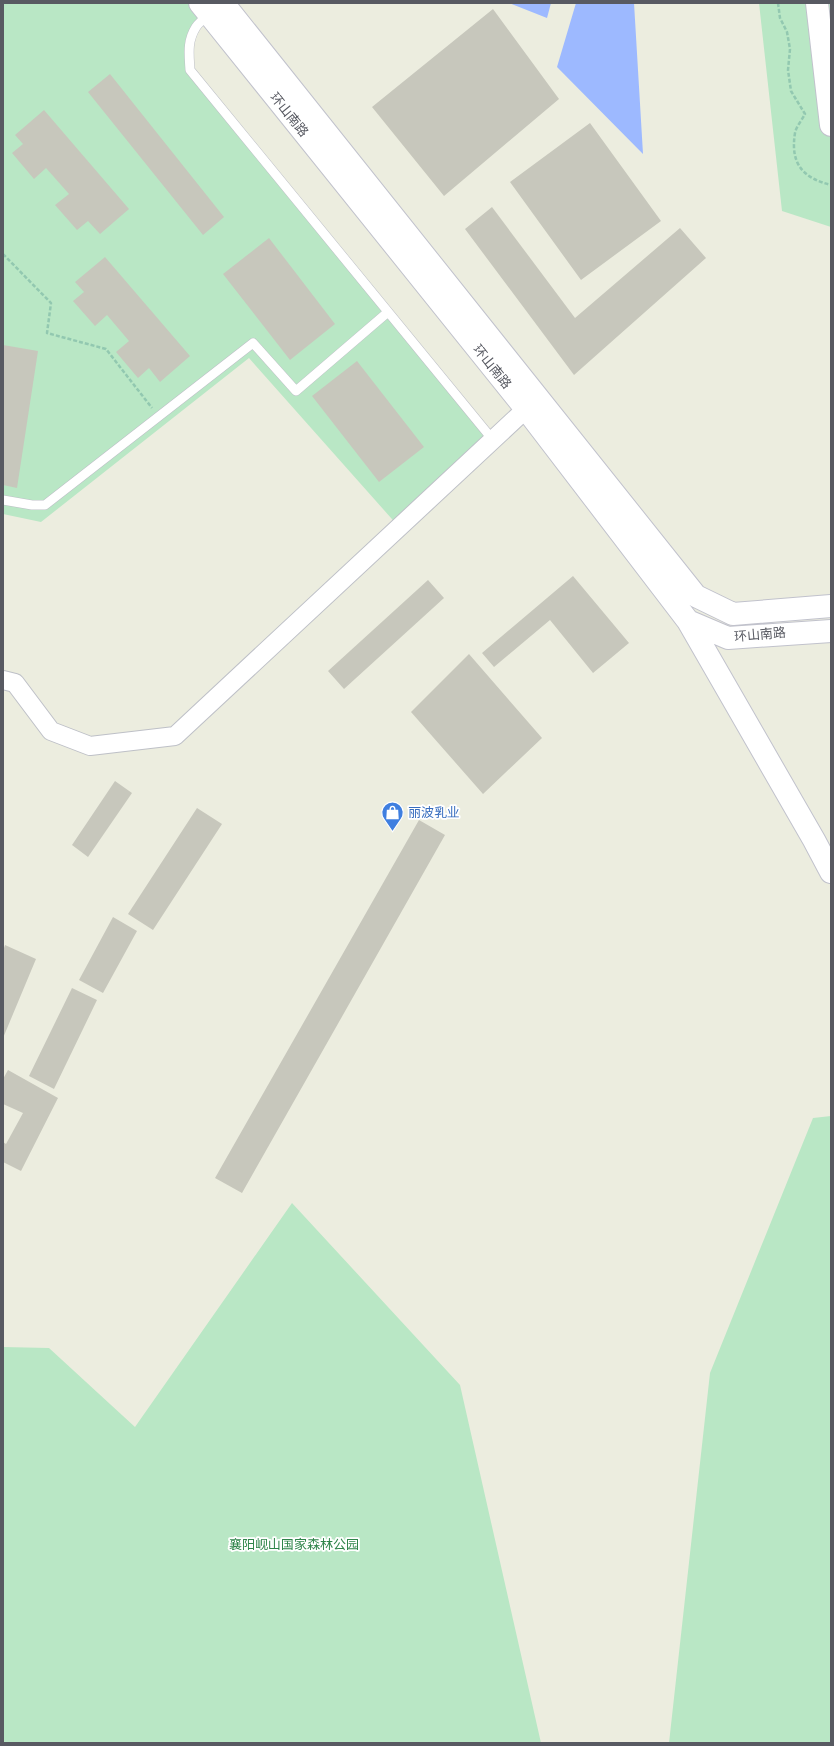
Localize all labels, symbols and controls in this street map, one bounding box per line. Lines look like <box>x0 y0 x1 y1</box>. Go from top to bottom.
street label: 环山南路 <box>266 89 312 141</box>
street label: 环山南路 <box>469 341 515 393</box>
street label: 环山南路 <box>733 624 787 646</box>
shop icon: 丽波乳业 <box>380 800 406 833</box>
place label: 丽波乳业 <box>408 804 460 822</box>
park label: 襄阳岘山国家森林公园 <box>229 1536 359 1554</box>

